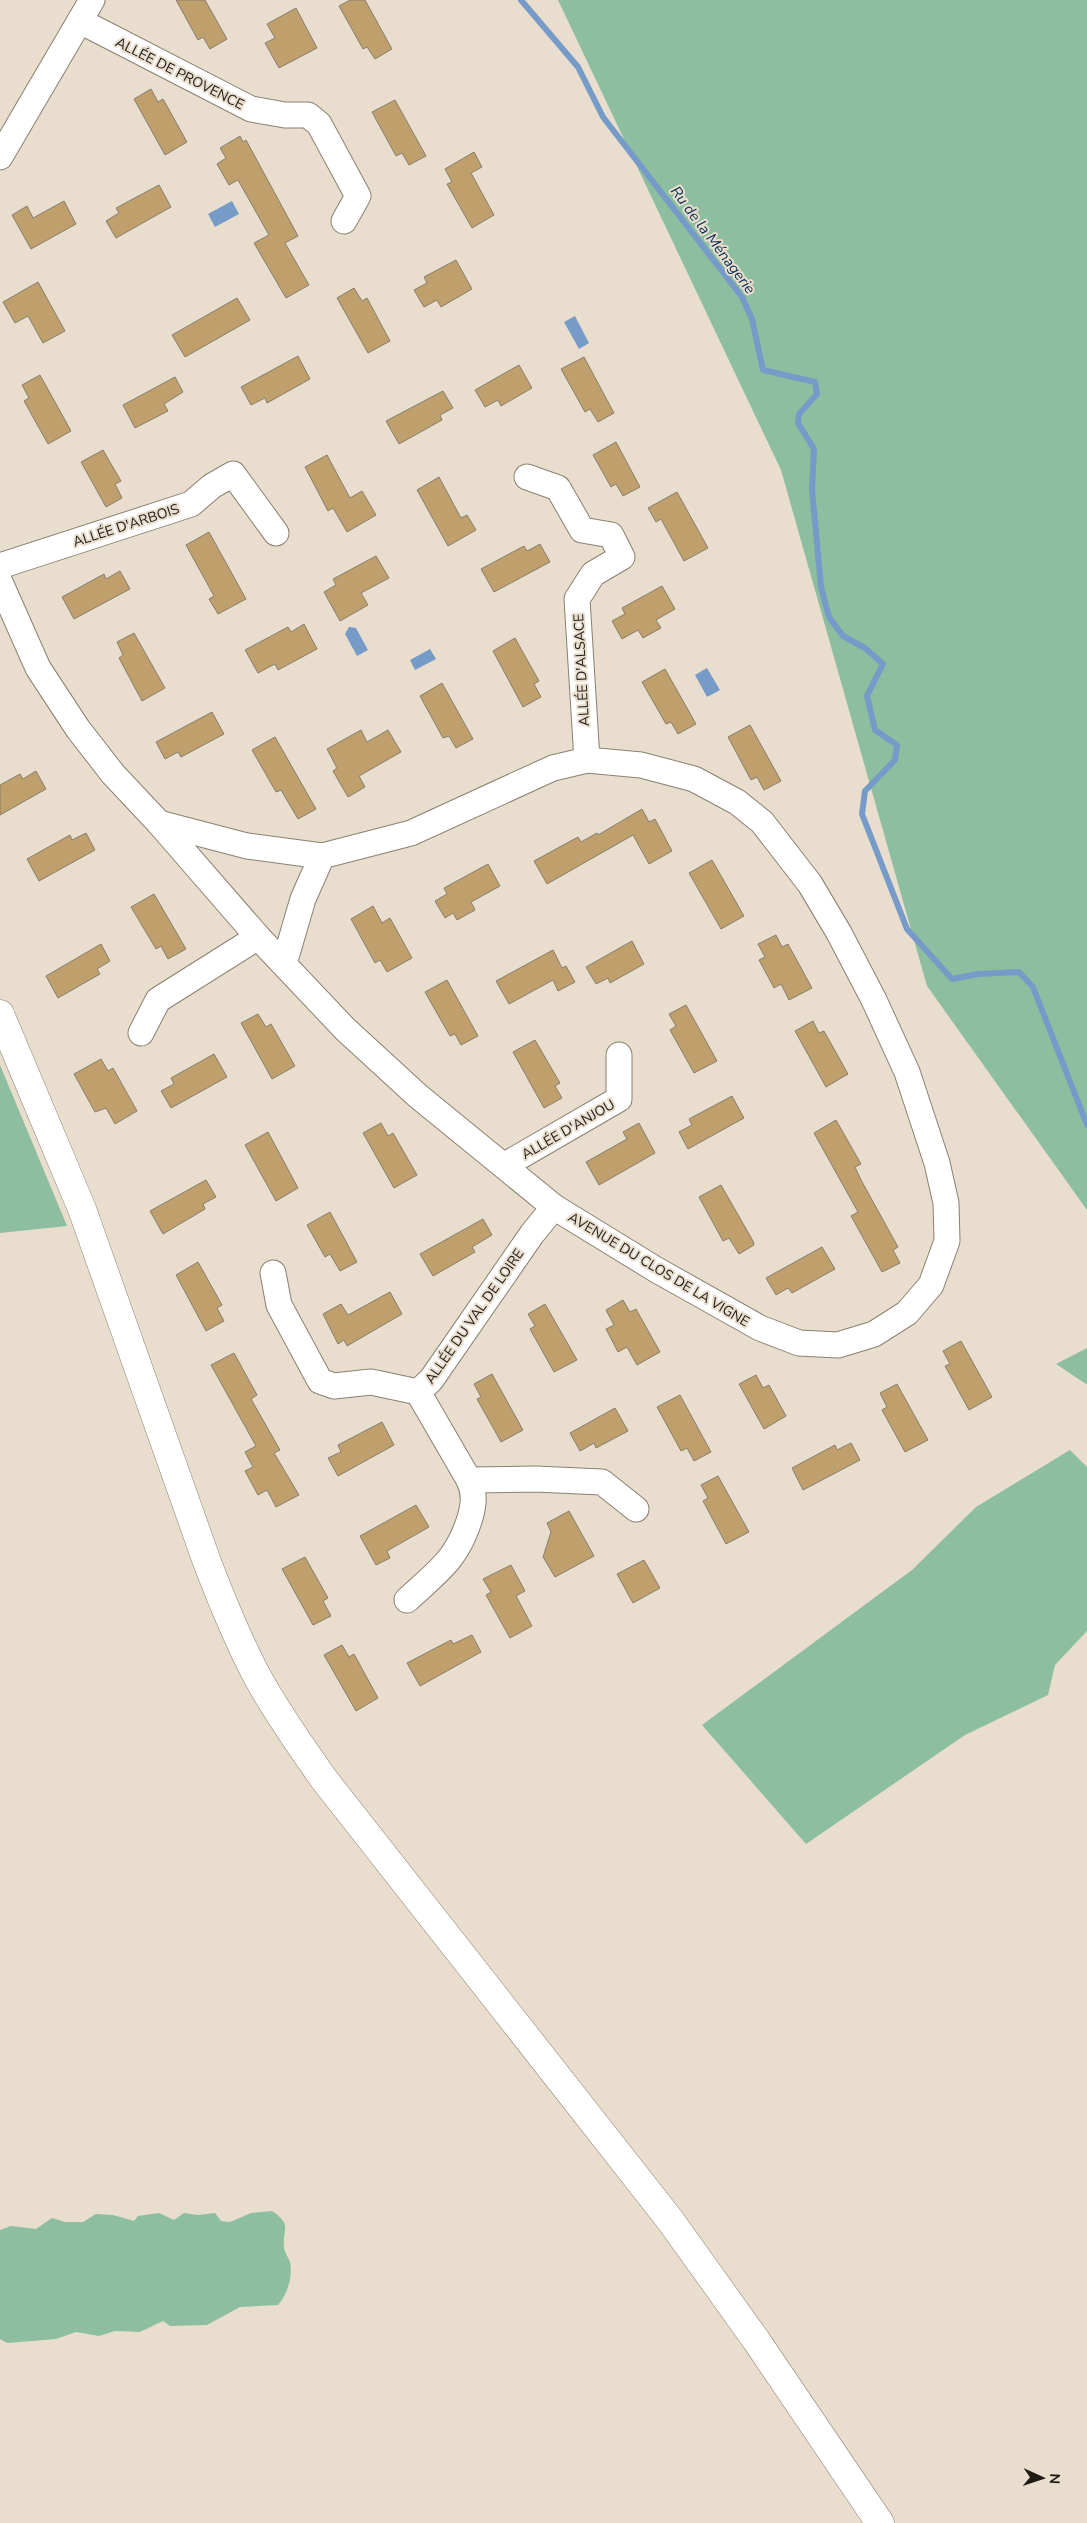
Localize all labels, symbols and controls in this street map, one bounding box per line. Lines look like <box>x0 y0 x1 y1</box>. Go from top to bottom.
street label: ALLÉE DE PROVENCE <box>112 33 247 114</box>
water label: Ru de la Ménagerie <box>666 182 760 298</box>
street label: ALLÉE D'ARBOIS <box>71 499 182 552</box>
street label: ALLÉE D'ALSACE <box>569 613 594 727</box>
street label: ALLÉE D'ANJOU <box>518 1095 618 1164</box>
street label: AVENUE DU CLOS DE LA VIGNE <box>565 1208 753 1331</box>
street label: ALLÉE DU VAL DE LOIRE <box>420 1245 528 1388</box>
north arrow <box>1017 2453 1067 2503</box>
text: N <box>1045 2473 1064 2484</box>

